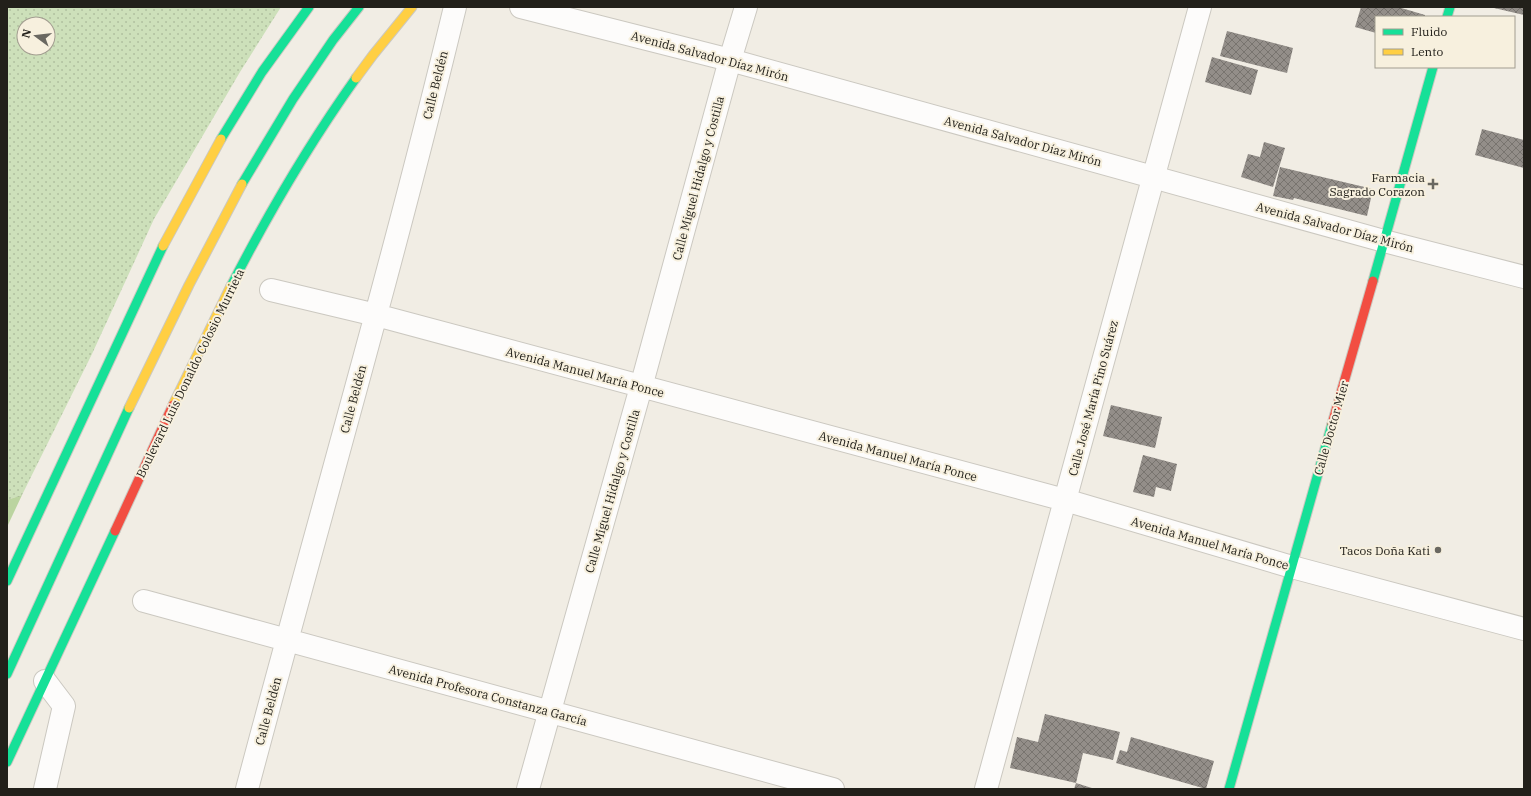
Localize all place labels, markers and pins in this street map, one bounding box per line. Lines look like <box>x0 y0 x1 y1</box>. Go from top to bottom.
place label: Farmacia Sagrado Corazon <box>1329 170 1425 199</box>
marker: Farmacia Sagrado Corazon <box>1428 179 1438 189</box>
place label: Tacos Doña Kati <box>1340 543 1430 558</box>
marker: Tacos Doña Kati <box>1433 545 1443 555</box>

